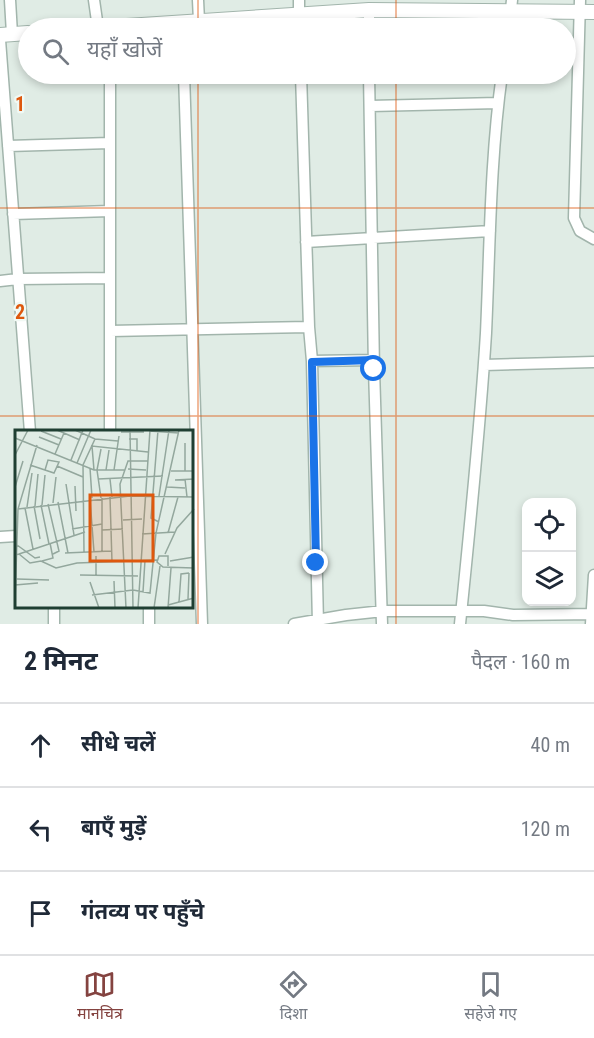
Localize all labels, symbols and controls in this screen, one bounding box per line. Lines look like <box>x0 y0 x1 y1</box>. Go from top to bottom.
search box <box>18 18 576 84</box>
icon: search <box>39 35 72 68</box>
text: यहाँ खोजें <box>87 37 162 62</box>
text: 1 <box>15 92 25 116</box>
text: 2 <box>15 300 25 324</box>
route start <box>360 355 386 381</box>
inset map <box>15 430 194 609</box>
map controls <box>522 498 576 606</box>
button: locate <box>522 498 576 552</box>
route end <box>302 549 328 575</box>
button: layers <box>522 552 576 606</box>
text: 2 मिनट <box>24 646 98 676</box>
text: पैदल · 160 m <box>471 650 570 674</box>
icon: ahead <box>24 729 57 762</box>
text: सीधे चलें <box>81 731 155 756</box>
text: 40 m <box>531 733 570 757</box>
icon: left <box>24 813 57 846</box>
text: बाएँ मुड़ें <box>81 815 146 840</box>
text: 120 m <box>521 817 570 841</box>
icon: arrive <box>24 897 57 930</box>
text: गंतव्य पर पहुँचे <box>81 899 204 924</box>
tab: मानचित्र <box>77 968 123 1026</box>
tab: दिशा <box>277 968 310 1026</box>
tab: सहेजे गए <box>464 968 517 1026</box>

